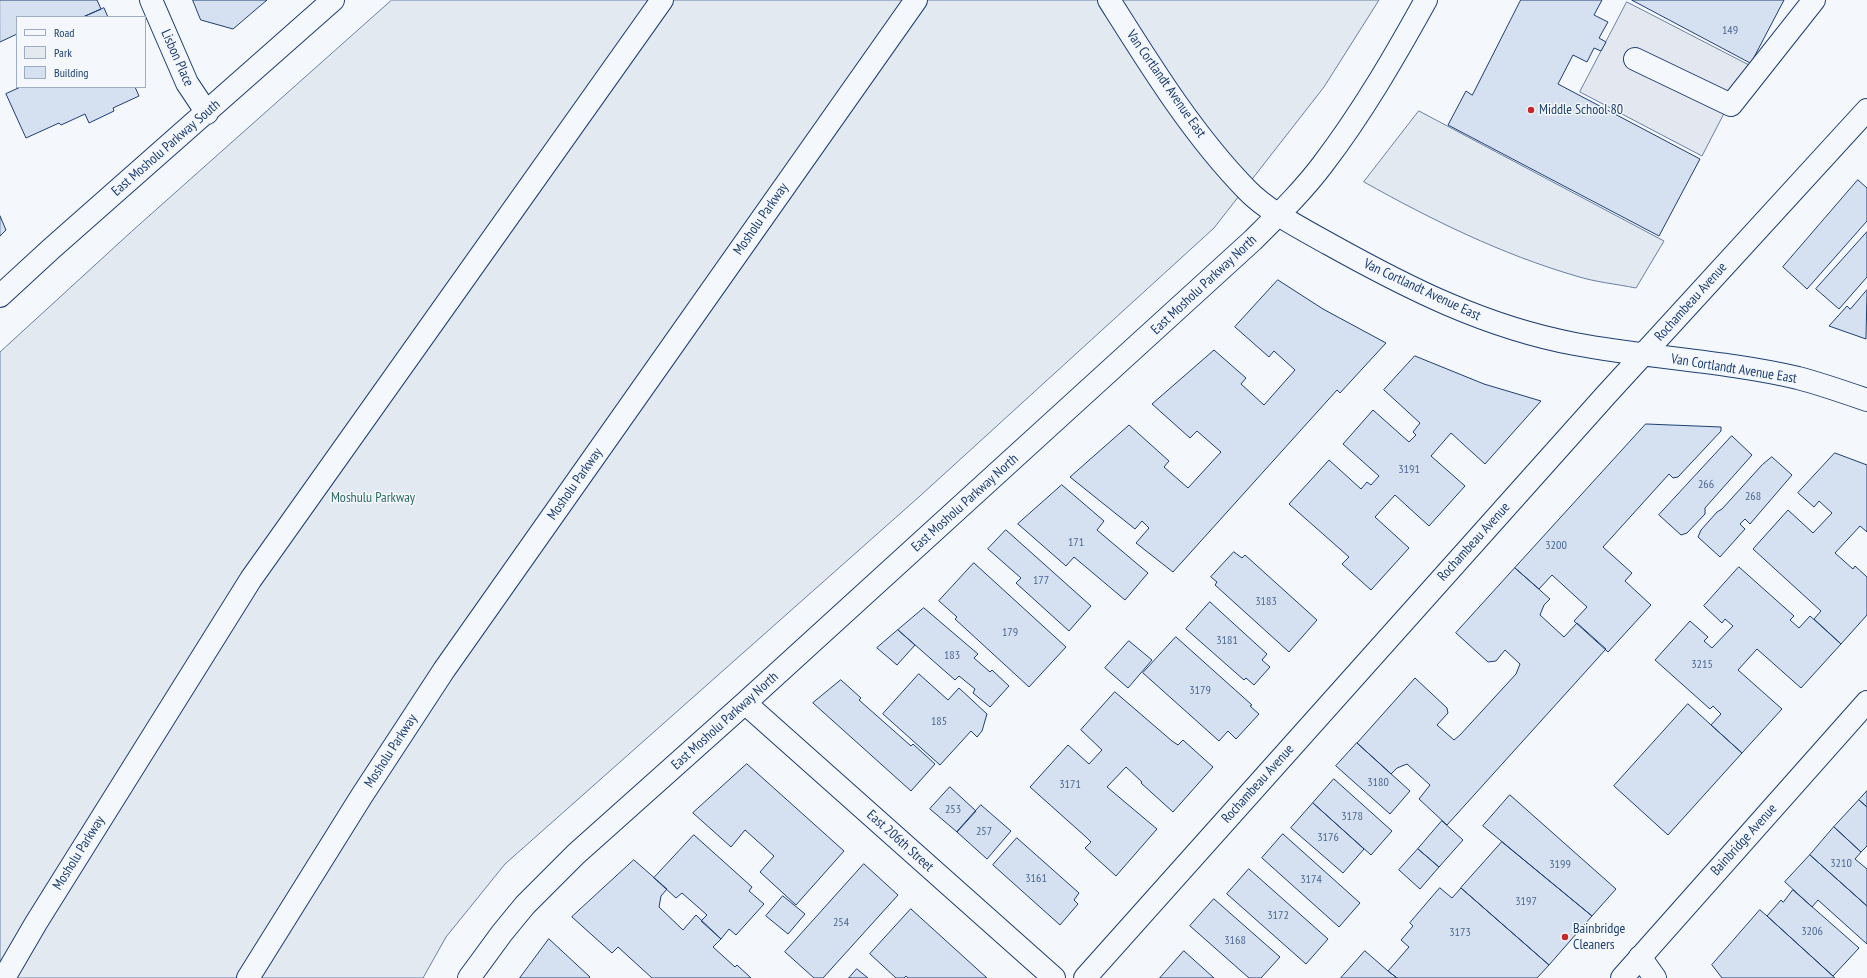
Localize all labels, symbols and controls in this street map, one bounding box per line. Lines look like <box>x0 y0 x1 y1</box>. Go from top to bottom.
legend <box>16 16 146 88</box>
house number: 149 <box>1722 24 1738 38</box>
text: Road <box>54 25 74 40</box>
street label: Lisbon Place <box>157 27 197 89</box>
street label: Van Cortlandt Avenue East <box>1123 27 1209 141</box>
text: Park <box>54 45 72 60</box>
text: Building <box>54 65 89 80</box>
street label: East Mosholu Parkway South <box>108 96 224 200</box>
place label: Middle School 80 <box>1539 102 1623 118</box>
marker: Middle School 80 <box>1526 105 1536 115</box>
street label: Mosholu Parkway <box>730 180 792 258</box>
street label: East Mosholu Parkway North <box>1148 232 1260 338</box>
street label: Van Cortlandt Avenue East <box>1361 256 1483 324</box>
street label: Rochambeau Avenue <box>1651 259 1731 345</box>
street label: Van Cortlandt Avenue East <box>1670 351 1798 387</box>
street label: Mosholu Parkway <box>544 445 606 523</box>
street label: East Mosholu Parkway North <box>908 451 1022 555</box>
house number: 3191 <box>1398 463 1420 477</box>
house number: 266 <box>1698 478 1714 492</box>
park label: Moshulu Parkway <box>331 490 415 506</box>
house number: 268 <box>1745 490 1761 504</box>
street label: Rochambeau Avenue <box>1434 499 1514 585</box>
house number: 171 <box>1068 536 1084 550</box>
house number: 3200 <box>1545 539 1567 553</box>
house number: 177 <box>1033 574 1049 588</box>
house number: 3183 <box>1255 595 1277 609</box>
house number: 179 <box>1002 626 1018 640</box>
house number: 3181 <box>1216 634 1238 648</box>
house number: 183 <box>944 649 960 663</box>
house number: 3215 <box>1691 658 1713 672</box>
street label: East Mosholu Parkway North <box>668 669 782 773</box>
house number: 3179 <box>1189 684 1211 698</box>
street label: Mosholu Parkway <box>361 711 421 791</box>
house number: 185 <box>931 715 947 729</box>
street label: Rochambeau Avenue <box>1218 741 1298 827</box>
house number: 3180 <box>1367 776 1389 790</box>
house number: 3171 <box>1059 778 1081 792</box>
street label: Bainbridge Avenue <box>1707 801 1781 879</box>
house number: 253 <box>945 803 961 817</box>
street label: East 206th Street <box>863 807 937 875</box>
house number: 3178 <box>1341 810 1363 824</box>
street label: Mosholu Parkway <box>50 813 108 893</box>
house number: 257 <box>976 825 992 839</box>
house number: 3176 <box>1317 831 1339 845</box>
house number: 3210 <box>1830 857 1852 871</box>
house number: 3199 <box>1549 858 1571 872</box>
house number: 3161 <box>1025 872 1047 886</box>
house number: 3174 <box>1300 873 1322 887</box>
house number: 3197 <box>1515 895 1537 909</box>
house number: 3172 <box>1267 909 1289 923</box>
house number: 254 <box>833 916 849 930</box>
place label: Bainbridge Cleaners <box>1573 921 1625 954</box>
house number: 3206 <box>1801 925 1823 939</box>
house number: 3173 <box>1449 926 1471 940</box>
marker: Bainbridge Cleaners <box>1560 932 1570 942</box>
house number: 3168 <box>1224 934 1246 948</box>

